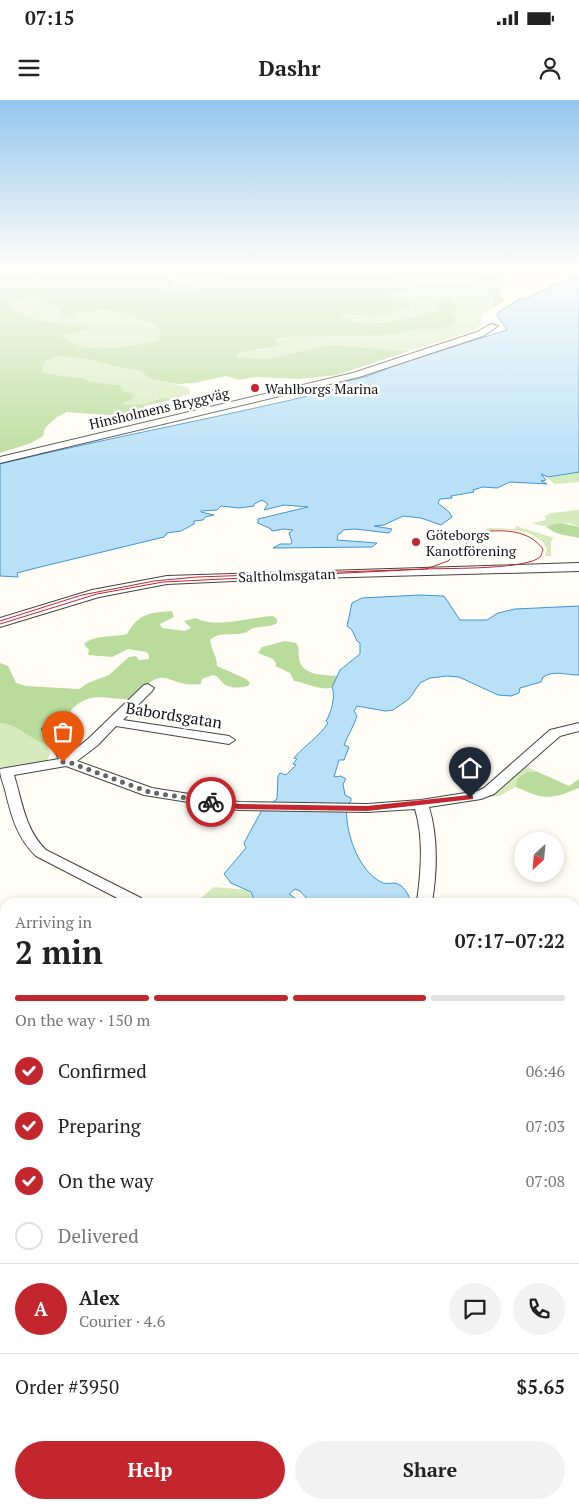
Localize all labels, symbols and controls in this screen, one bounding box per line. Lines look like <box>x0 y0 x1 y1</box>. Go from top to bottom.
text: 07:15 <box>25 5 74 30</box>
text: Dashr <box>259 53 320 82</box>
icon: menu <box>15 54 43 82</box>
icon: person <box>536 54 564 82</box>
place label: Wahlborgs Marina <box>265 379 378 398</box>
street label: Hinsholmens Bryggväg <box>87 382 231 433</box>
marker: Wahlborgs Marina <box>249 382 261 394</box>
place label: Göteborgs Kanotförening <box>426 525 517 560</box>
marker: Göteborgs Kanotförening <box>410 536 422 548</box>
street label: Saltholmsgatan <box>238 564 337 586</box>
street label: Babordsgatan <box>124 697 224 734</box>
pin <box>42 711 84 762</box>
icon: bag <box>49 718 77 746</box>
pin <box>449 747 491 798</box>
icon: home <box>456 754 484 782</box>
courier <box>186 777 236 827</box>
icon: bike <box>197 788 225 816</box>
north arrow <box>514 832 564 882</box>
map controls <box>514 832 564 882</box>
text: Arriving in <box>15 911 92 933</box>
text: 07:17–07:22 <box>455 928 565 953</box>
text: 2 min <box>15 931 103 973</box>
text: On the way · 150 m <box>15 1009 150 1031</box>
icon: check <box>15 1057 43 1085</box>
text: Confirmed <box>58 1058 147 1083</box>
text: 06:46 <box>526 1060 565 1082</box>
icon: check <box>15 1112 43 1140</box>
text: Preparing <box>58 1113 141 1138</box>
text: 07:03 <box>526 1115 565 1137</box>
icon: check <box>15 1167 43 1195</box>
text: On the way <box>58 1168 153 1193</box>
text: 07:08 <box>526 1170 565 1192</box>
text: Delivered <box>58 1223 139 1248</box>
button: chat <box>449 1283 501 1335</box>
button: phone <box>513 1283 565 1335</box>
text: Alex <box>79 1285 120 1310</box>
text: A <box>34 1296 48 1321</box>
text: Courier · 4.6 <box>79 1310 165 1332</box>
text: Order #3950 <box>15 1374 119 1399</box>
text: $5.65 <box>516 1374 565 1399</box>
button: Help <box>15 1441 285 1499</box>
button: Share <box>295 1441 565 1499</box>

